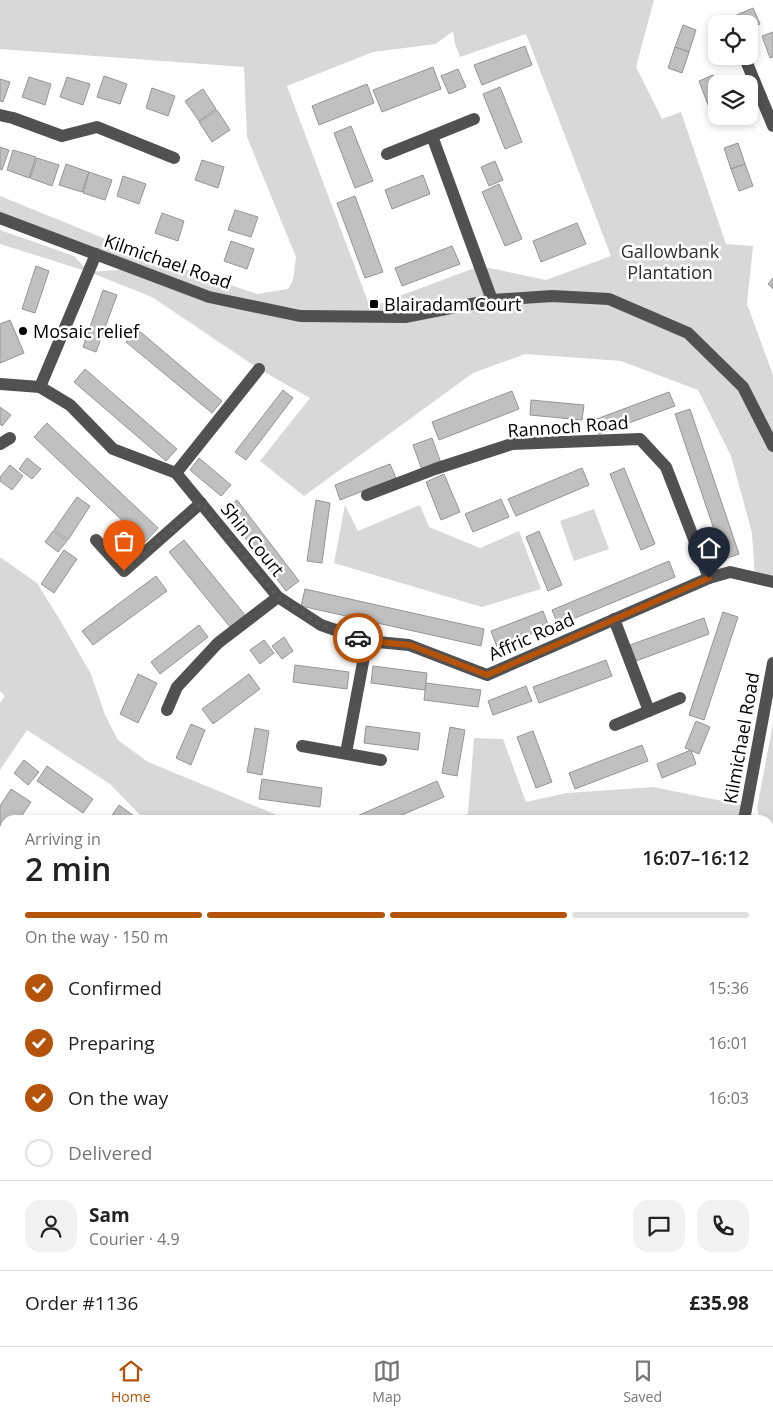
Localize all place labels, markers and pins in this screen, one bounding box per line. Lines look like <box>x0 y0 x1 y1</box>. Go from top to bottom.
place label: Blairadam Court <box>384 292 521 316</box>
marker: Blairadam Court <box>368 298 380 310</box>
place label: Mosaic relief <box>33 319 140 343</box>
marker: Mosaic relief <box>17 325 29 337</box>
pin <box>103 520 145 571</box>
pin <box>688 527 730 578</box>

